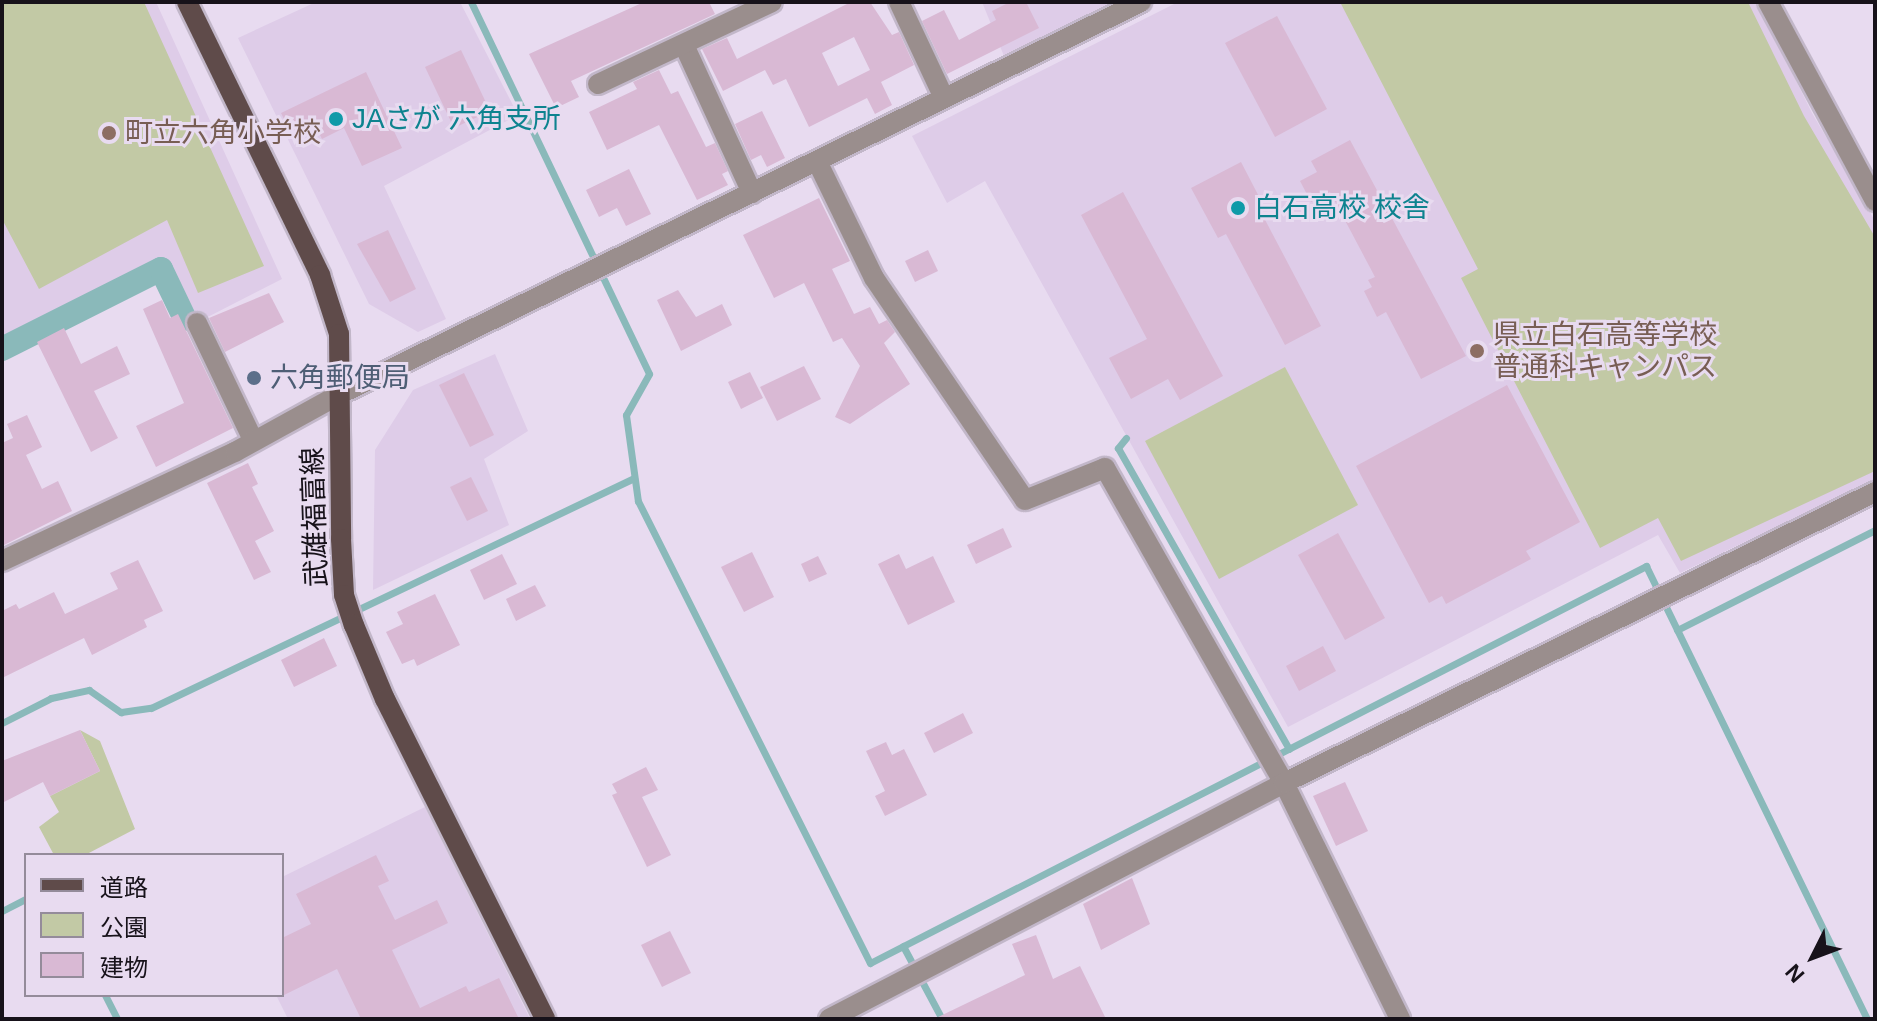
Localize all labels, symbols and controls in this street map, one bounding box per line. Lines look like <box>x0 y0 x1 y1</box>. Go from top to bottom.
place label: JAさが 六角支所 <box>352 102 560 136</box>
marker: JAさが 六角支所 <box>327 110 345 128</box>
place label: 町立六角小学校 <box>125 116 321 150</box>
marker: 町立六角小学校 <box>100 124 118 142</box>
place label: 白石高校 校舎 <box>1254 191 1430 225</box>
marker: 白石高校 校舎 <box>1229 199 1247 217</box>
place label: 県立白石高等学校 普通科キャンパス <box>1493 318 1717 384</box>
marker: 県立白石高等学校 普通科キャンパス <box>1468 342 1486 360</box>
place label: 六角郵便局 <box>270 361 410 395</box>
marker: 六角郵便局 <box>245 369 263 387</box>
street label: 武雄福富線 <box>296 446 334 588</box>
legend <box>24 853 284 997</box>
text: 道路 <box>100 874 148 901</box>
text: 公園 <box>100 914 148 941</box>
north arrow <box>1773 917 1853 997</box>
text: 建物 <box>100 954 148 981</box>
text: N <box>1780 959 1809 988</box>

